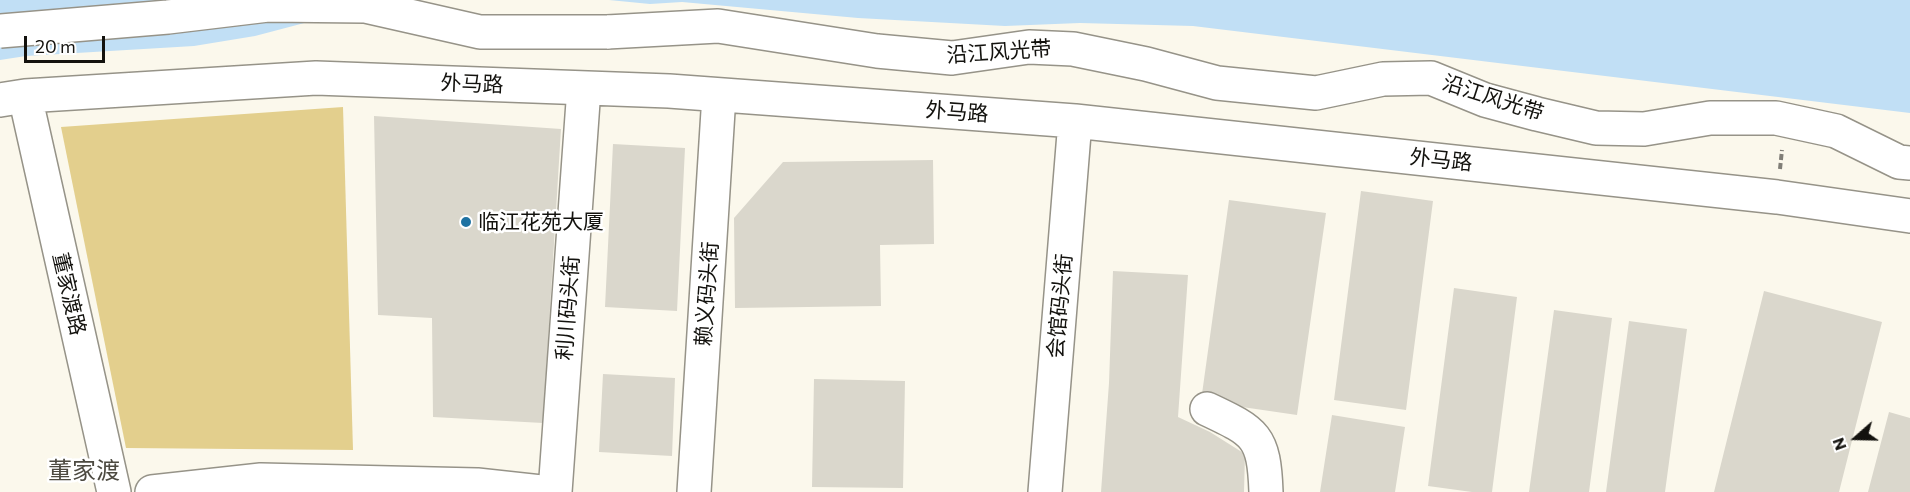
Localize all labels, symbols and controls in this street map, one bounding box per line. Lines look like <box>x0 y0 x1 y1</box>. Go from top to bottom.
scale bar <box>27 24 108 62</box>
text: 20 m <box>35 35 76 57</box>
street label: 沿江风光带 <box>946 36 1052 68</box>
street label: 外马路 <box>440 70 504 98</box>
street label: 沿江风光带 <box>1439 70 1547 126</box>
street label: 外马路 <box>925 97 989 127</box>
street label: 外马路 <box>1408 144 1474 176</box>
place label: 临江花苑大厦 <box>478 209 604 235</box>
marker: 临江花苑大厦 <box>459 215 473 229</box>
street label: 赖义码头街 <box>691 241 723 347</box>
street label: 董家渡路 <box>47 250 91 338</box>
street label: 会馆码头街 <box>1043 253 1077 359</box>
street label: 利川码头街 <box>552 255 584 361</box>
north arrow <box>1826 408 1886 468</box>
text: N <box>1828 435 1850 453</box>
district label: 董家渡 <box>48 457 120 485</box>

